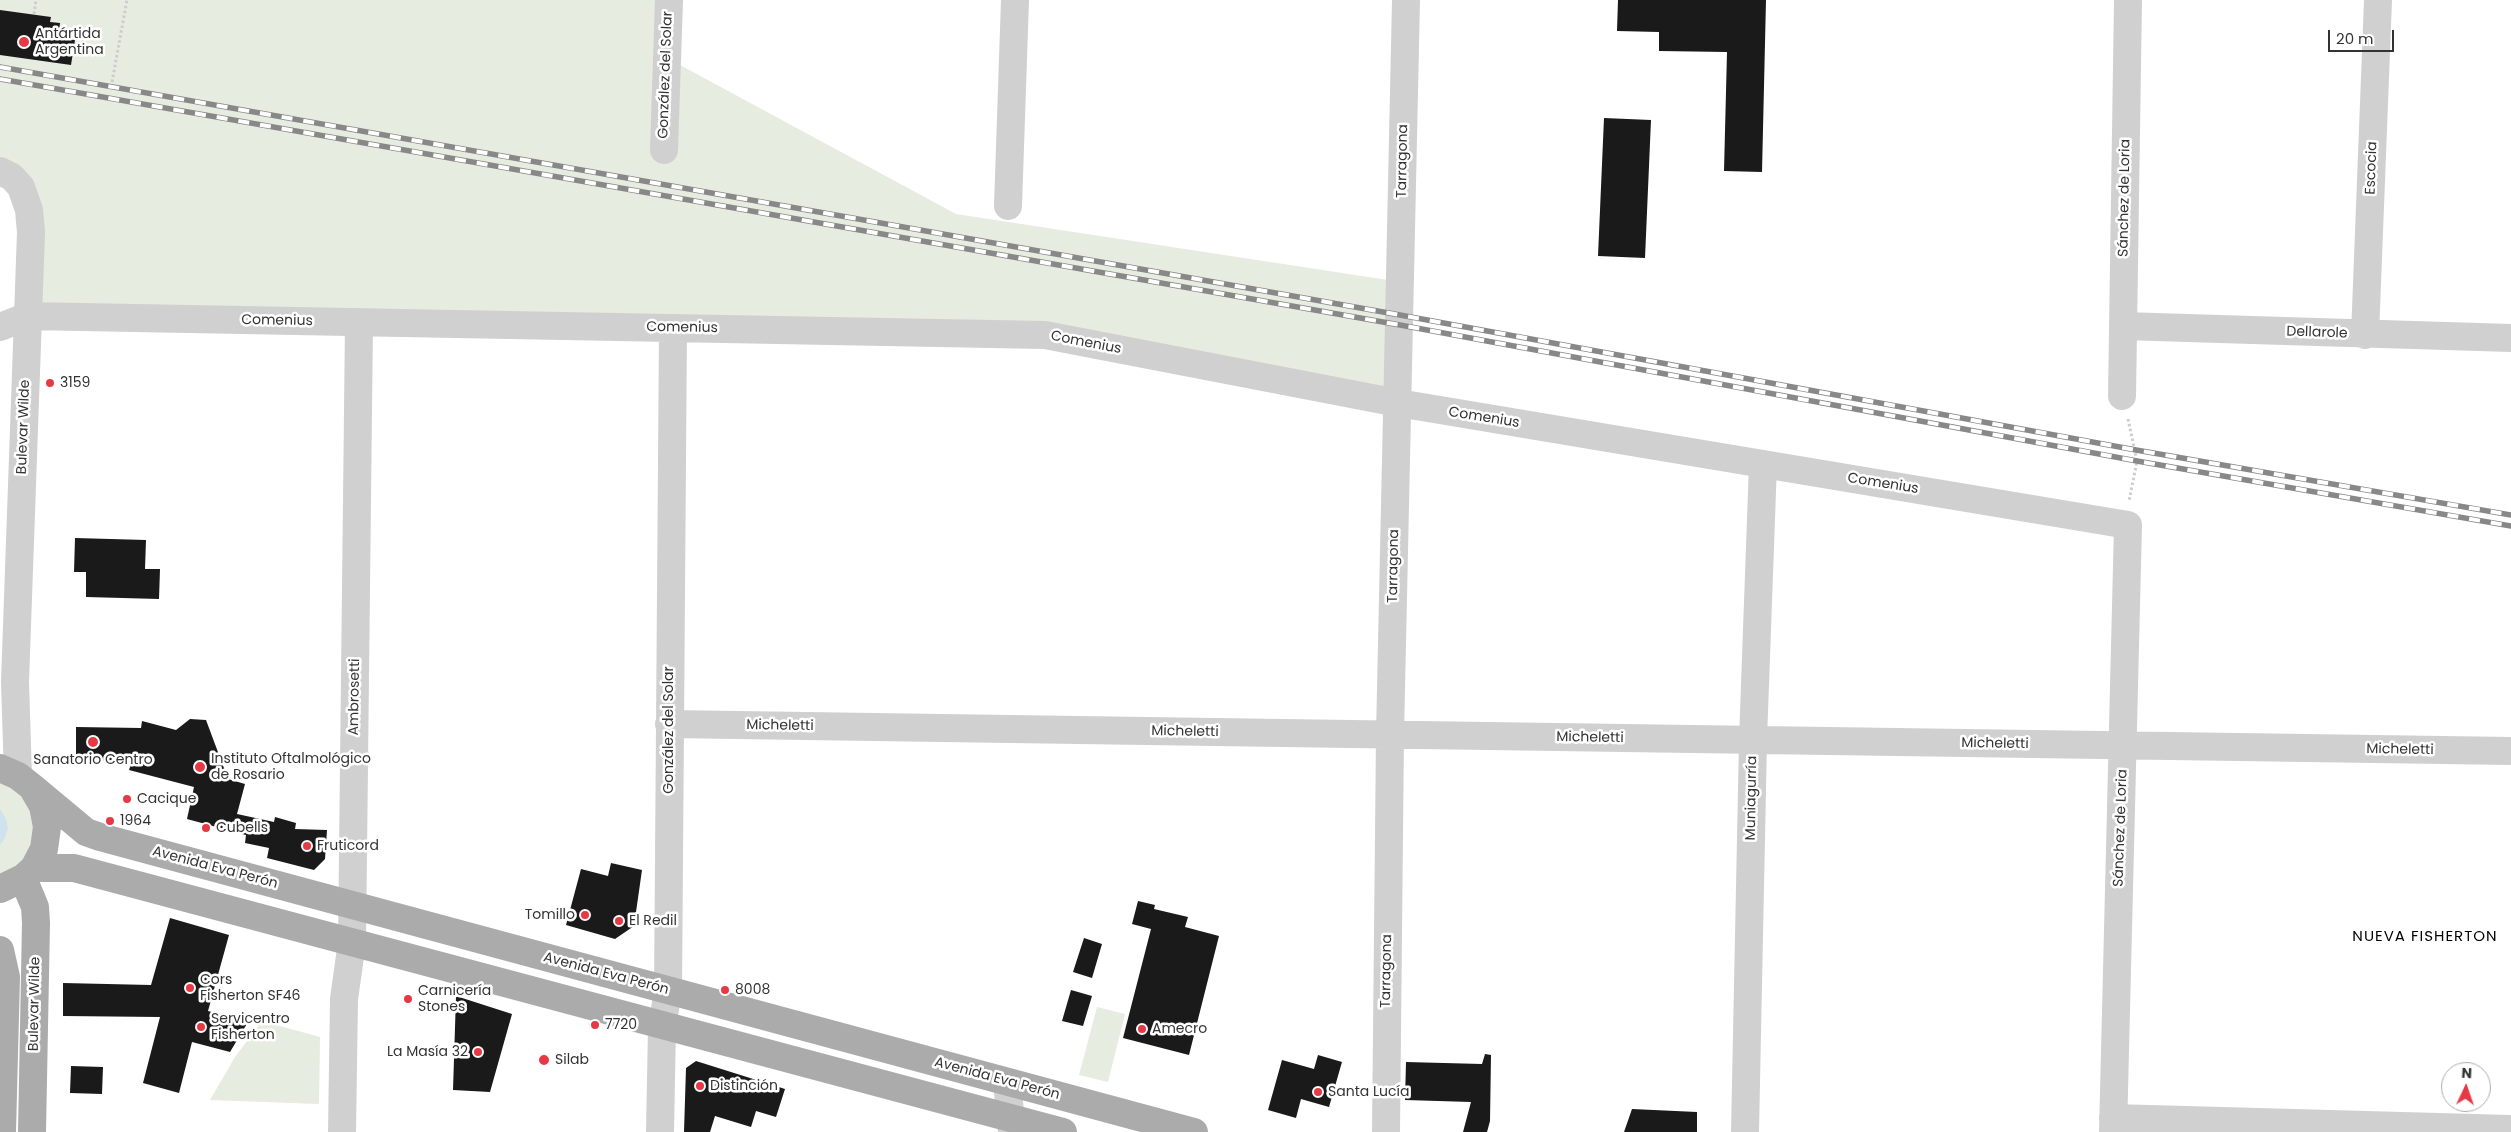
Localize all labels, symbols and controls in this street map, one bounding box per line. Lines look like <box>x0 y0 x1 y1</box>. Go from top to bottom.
street label: González del Solar <box>655 11 677 139</box>
scale bar <box>2331 20 2397 52</box>
place label: Antártida Argentina <box>35 26 104 58</box>
text: 20 m <box>2336 28 2374 49</box>
marker: Antártida Argentina <box>17 35 31 49</box>
street label: Tarragona <box>1394 124 1412 198</box>
street label: Sánchez de Loria <box>2116 139 2134 257</box>
street label: Escocia <box>2363 141 2381 195</box>
street label: Comenius <box>241 312 313 330</box>
street label: Comenius <box>646 319 718 337</box>
street label: Dellarole <box>2286 324 2348 342</box>
street label: Comenius <box>1049 328 1123 358</box>
place label: 3159 <box>60 375 90 391</box>
marker: 3159 <box>44 377 56 389</box>
street label: Bulevar Wilde <box>14 379 34 475</box>
street label: Comenius <box>1447 404 1521 432</box>
street label: Comenius <box>1846 470 1920 498</box>
street label: Tarragona <box>1385 529 1403 603</box>
street label: Ambrosetti <box>346 658 364 736</box>
street label: González del Solar <box>661 666 677 794</box>
street label: Micheletti <box>746 717 814 735</box>
street label: Micheletti <box>1151 723 1219 741</box>
street label: Micheletti <box>1556 729 1624 747</box>
marker: Sanatorio Centro <box>86 735 100 749</box>
street label: Micheletti <box>1961 735 2029 753</box>
street label: Micheletti <box>2366 741 2434 759</box>
place label: Instituto Oftalmológico de Rosario <box>211 751 371 784</box>
place label: Sanatorio Centro <box>33 752 153 768</box>
street label: Muniagurría <box>1743 756 1761 840</box>
marker: Instituto Oftalmológico de Rosario <box>193 760 207 774</box>
street label: Sánchez de Loria <box>2111 769 2131 887</box>
place label: Cacique <box>137 791 196 807</box>
marker: Cacique <box>121 793 133 805</box>
place label: 1964 <box>120 813 151 829</box>
marker: 1964 <box>104 815 116 827</box>
place label: Cubells <box>216 820 268 836</box>
marker: Cubells <box>200 822 212 834</box>
place label: Fruticord <box>317 838 379 854</box>
marker: Fruticord <box>301 840 313 852</box>
street label: Avenida Eva Perón <box>150 843 280 893</box>
place label: Tomillo <box>525 907 575 923</box>
marker: Tomillo <box>579 909 591 921</box>
place label: El Redil <box>629 913 677 929</box>
marker: El Redil <box>613 915 625 927</box>
district label: NUEVA FISHERTON <box>2350 928 2500 946</box>
street label: Tarragona <box>1378 934 1396 1008</box>
street label: Avenida Eva Perón <box>541 949 671 999</box>
street label: Bulevar Wilde <box>26 957 44 1051</box>
place label: Cors Fisherton SF46 <box>200 972 300 1004</box>
marker: Cors Fisherton SF46 <box>184 982 196 994</box>
place label: 8008 <box>735 982 770 998</box>
place label: Carnicería Stones <box>418 983 491 1016</box>
marker: 8008 <box>719 984 731 996</box>
marker: Carnicería Stones <box>402 993 414 1005</box>
place label: Servicentro Fisherton <box>211 1011 290 1044</box>
place label: 7720 <box>605 1017 637 1033</box>
marker: 7720 <box>589 1019 601 1031</box>
marker: Servicentro Fisherton <box>195 1021 207 1033</box>
place label: Amecro <box>1152 1021 1207 1037</box>
marker: Amecro <box>1136 1023 1148 1035</box>
place label: La Masía 32 <box>387 1044 468 1060</box>
marker: La Masía 32 <box>472 1046 484 1058</box>
place label: Silab <box>555 1052 589 1068</box>
marker: Silab <box>537 1053 551 1067</box>
street label: Avenida Eva Perón <box>932 1054 1062 1104</box>
north arrow <box>2441 1062 2491 1112</box>
text: N <box>2461 1063 2473 1083</box>
place label: Distinción <box>710 1078 778 1094</box>
marker: Distinción <box>694 1080 706 1092</box>
place label: Santa Lucía <box>1328 1084 1409 1100</box>
marker: Santa Lucía <box>1312 1086 1324 1098</box>

